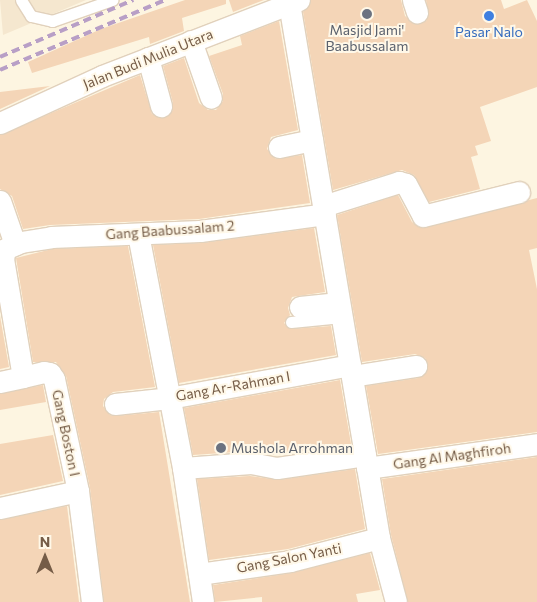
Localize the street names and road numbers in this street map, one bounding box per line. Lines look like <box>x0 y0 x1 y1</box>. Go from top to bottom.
street label: Jalan Budi Mulia Utara <box>81 25 215 93</box>
street label: Gang Baabussalam 2 <box>105 217 235 243</box>
street label: Gang Ar-Rahman I <box>174 368 292 404</box>
street label: Gang Boston I <box>49 388 83 478</box>
street label: Gang Al Maghfiroh <box>392 439 512 473</box>
street label: Gang Salon Yanti <box>235 540 343 576</box>

